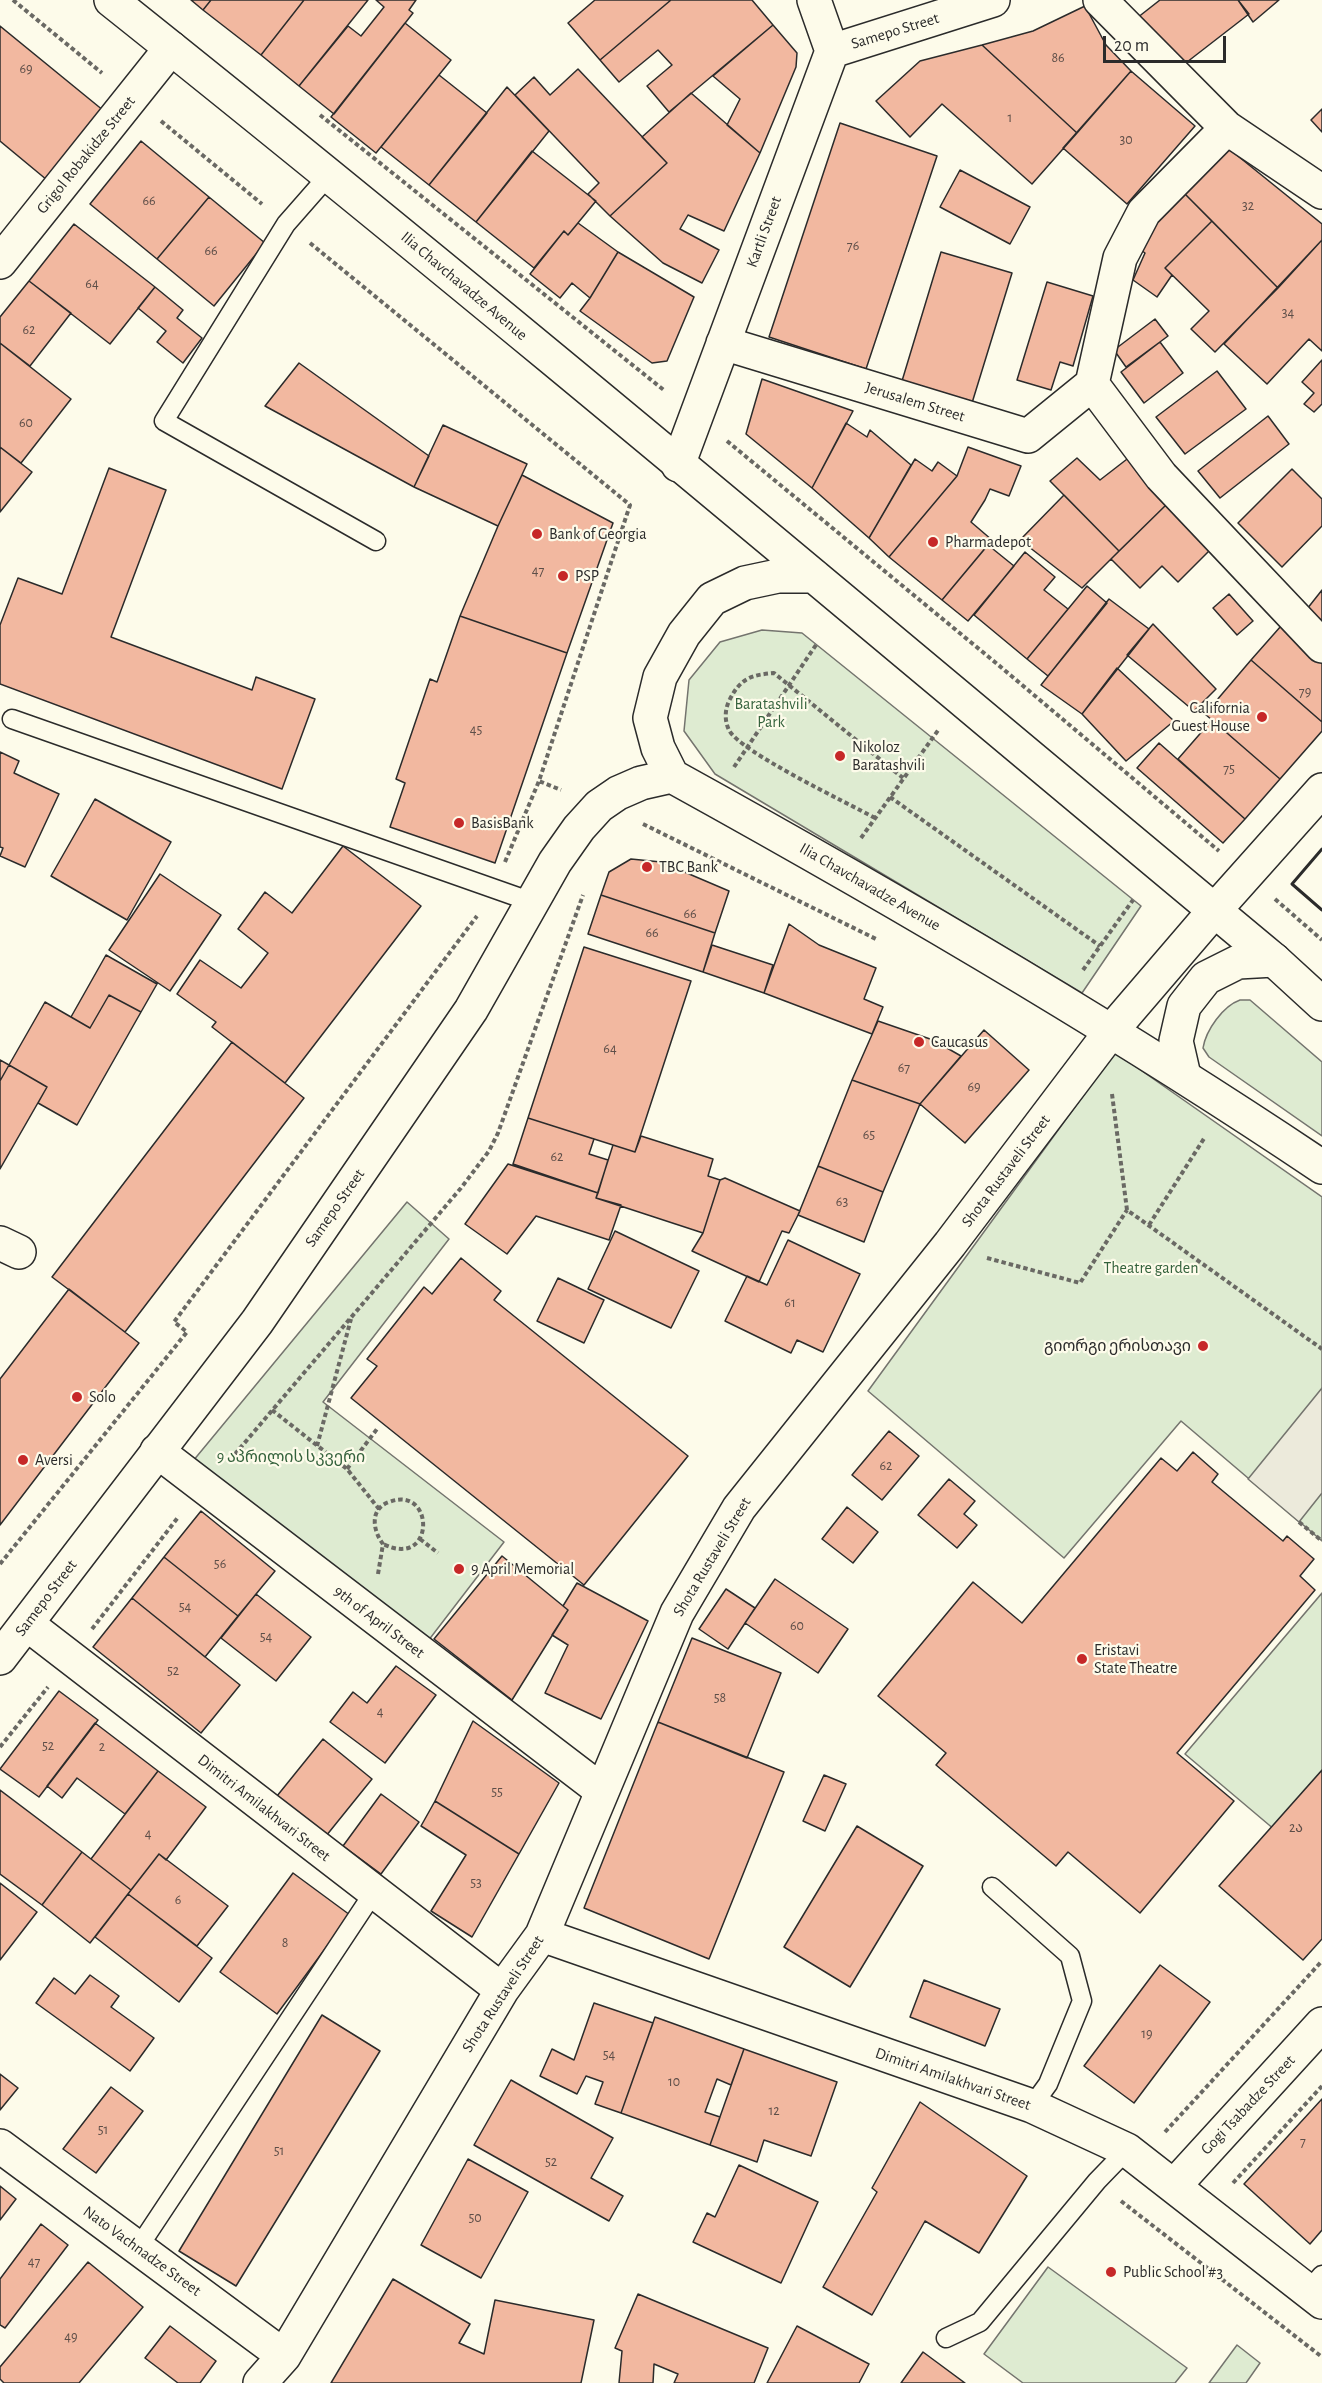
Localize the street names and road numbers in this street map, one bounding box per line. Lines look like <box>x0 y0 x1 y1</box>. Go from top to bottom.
street label: Samepo Street <box>849 9 941 53</box>
street label: Grigol Robakidze Street <box>33 92 139 218</box>
street label: Kartli Street <box>742 194 786 270</box>
street label: Ilia Chavchavadze Avenue <box>397 227 531 345</box>
street label: Jerusalem Street <box>863 378 967 426</box>
street label: Ilia Chavchavadze Avenue <box>796 839 944 935</box>
street label: Shota Rustaveli Street <box>958 1111 1054 1231</box>
street label: Samepo Street <box>301 1165 369 1251</box>
street label: Shota Rustaveli Street <box>669 1494 755 1620</box>
street label: Samepo Street <box>11 1556 81 1640</box>
street label: 9th of April Street <box>330 1582 428 1662</box>
street label: Dimitri Amilakhvari Street <box>194 1750 334 1866</box>
street label: Shota Rustaveli Street <box>458 1932 548 2056</box>
street label: Dimitri Amilakhvari Street <box>873 2043 1033 2115</box>
street label: Gogi Tsabadze Street <box>1197 2051 1299 2159</box>
street label: Nato Vachnadze Street <box>79 2202 205 2300</box>

